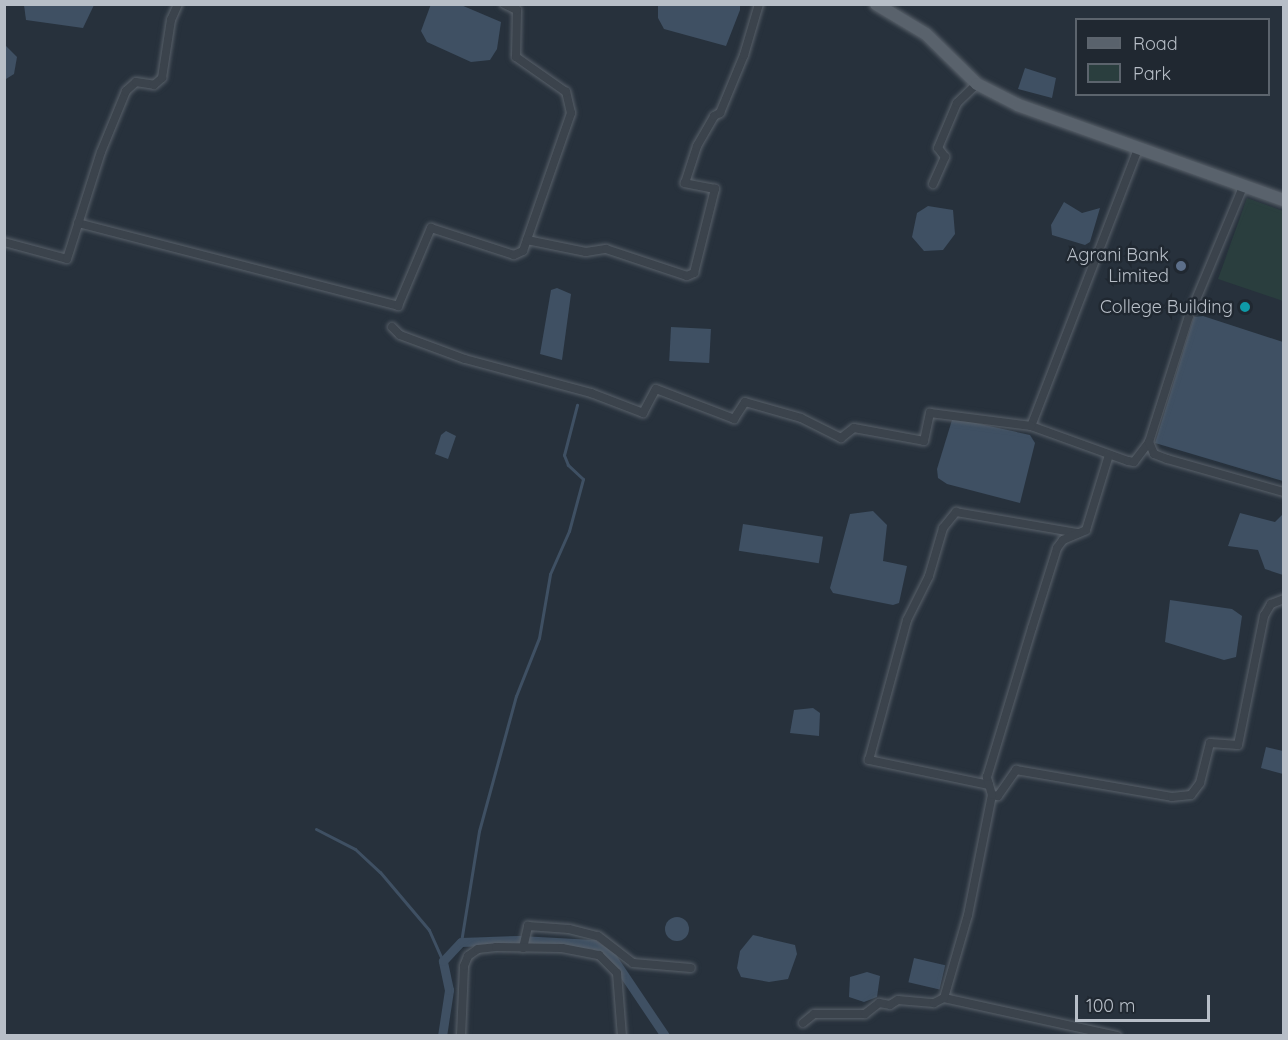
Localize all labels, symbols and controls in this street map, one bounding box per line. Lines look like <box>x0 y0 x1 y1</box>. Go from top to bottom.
legend <box>1075 18 1270 96</box>
text: Road <box>1133 32 1178 55</box>
text: Park <box>1133 62 1171 85</box>
place label: Agrani Bank Limited <box>1067 245 1169 288</box>
marker: Agrani Bank Limited <box>1174 259 1188 273</box>
place label: College Building <box>1100 296 1233 318</box>
marker: College Building <box>1238 300 1252 314</box>
scale bar <box>1078 983 1213 1021</box>
text: 100 m <box>1086 994 1135 1017</box>

